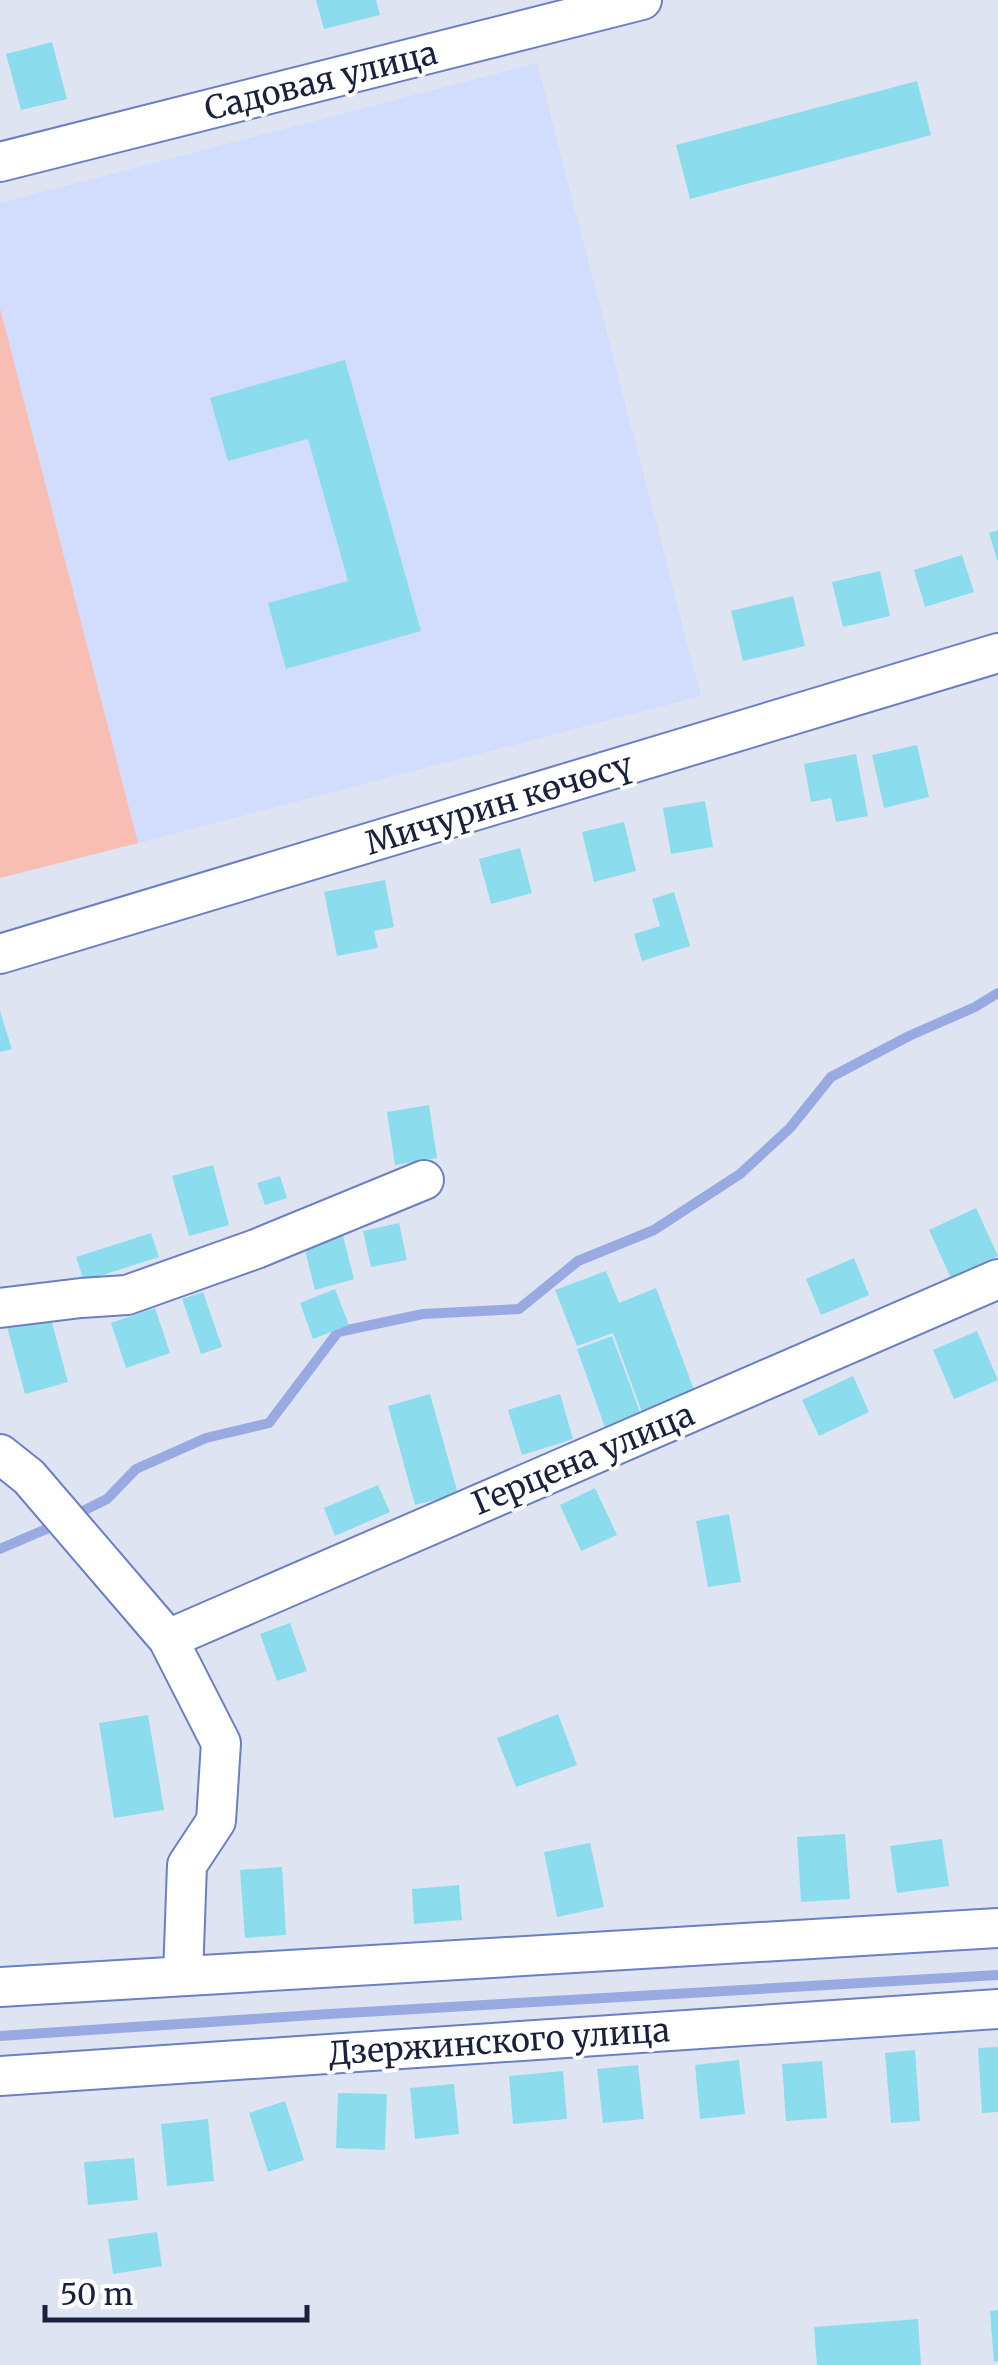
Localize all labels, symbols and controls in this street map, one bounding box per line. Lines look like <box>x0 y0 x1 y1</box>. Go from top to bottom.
street label: Садовая улица <box>201 33 441 129</box>
street label: Мичурин көчөсү <box>361 744 638 864</box>
street label: Герцена улица <box>466 1394 700 1524</box>
street label: Дзержинского улица <box>327 2010 671 2074</box>
scale bar <box>45 2260 308 2322</box>
text: 50 m <box>60 2275 133 2313</box>

